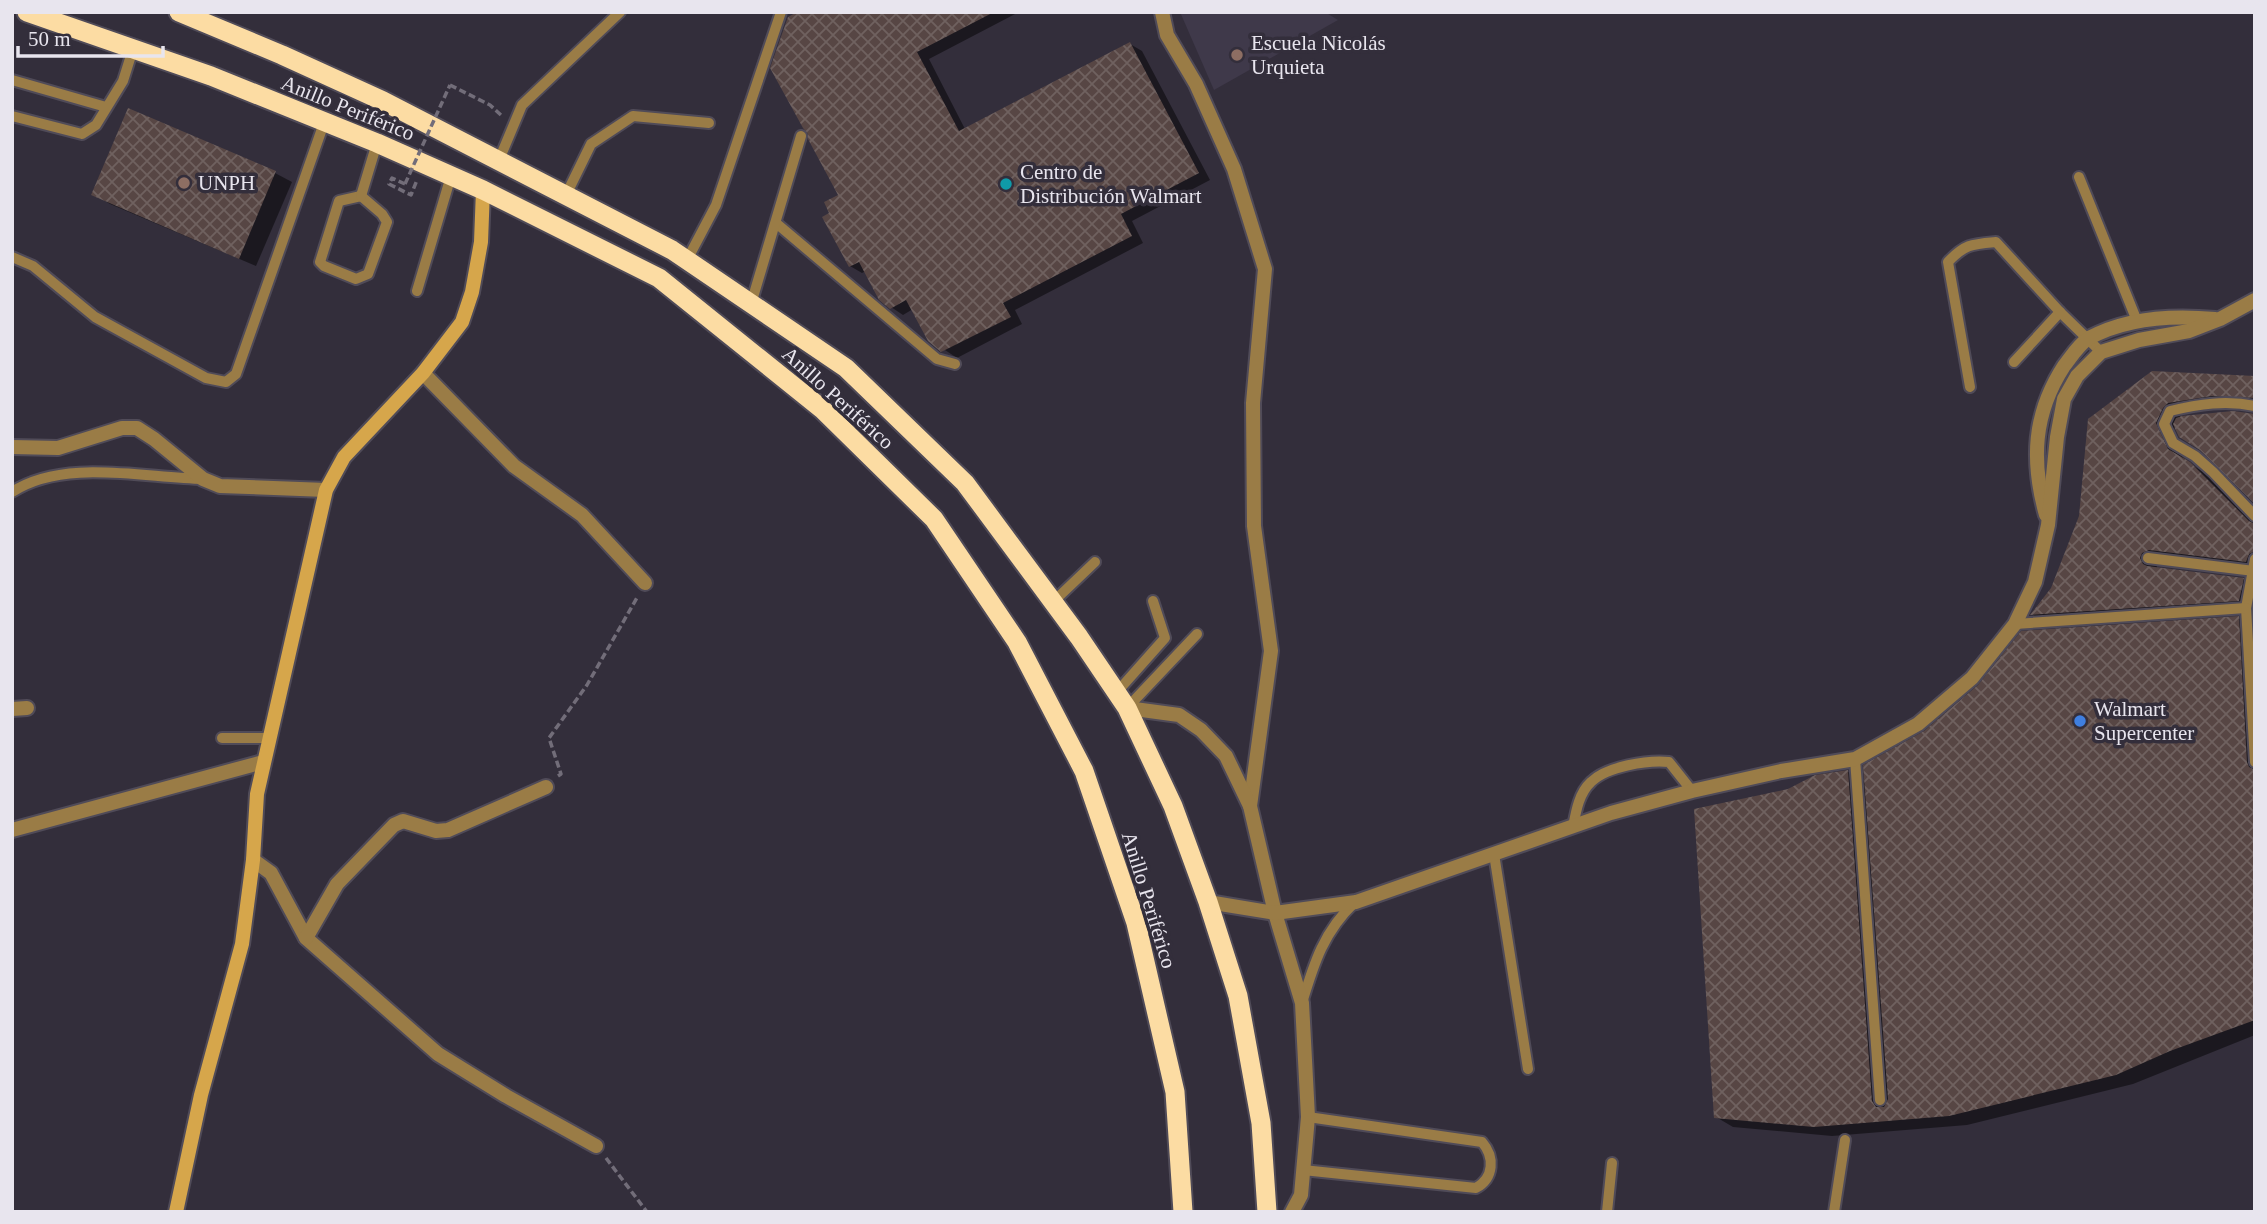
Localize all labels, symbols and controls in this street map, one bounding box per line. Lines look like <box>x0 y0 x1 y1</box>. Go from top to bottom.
scale bar <box>18 14 163 58</box>
text: 50 m <box>28 27 71 51</box>
place label: Escuela Nicolás Urquieta <box>1251 31 1386 79</box>
marker: Escuela Nicolás Urquieta <box>1229 47 1245 63</box>
street label: Anillo Periférico <box>278 70 418 146</box>
place label: Centro de Distribución Walmart <box>1020 160 1202 208</box>
place label: UNPH <box>198 171 255 195</box>
marker: UNPH <box>176 175 192 191</box>
marker: Centro de Distribución Walmart <box>998 176 1014 192</box>
street label: Anillo Periférico <box>777 342 899 454</box>
place label: Walmart Supercenter <box>2094 697 2194 745</box>
marker: Walmart Supercenter <box>2072 713 2088 729</box>
street label: Anillo Periférico <box>1117 829 1181 971</box>

